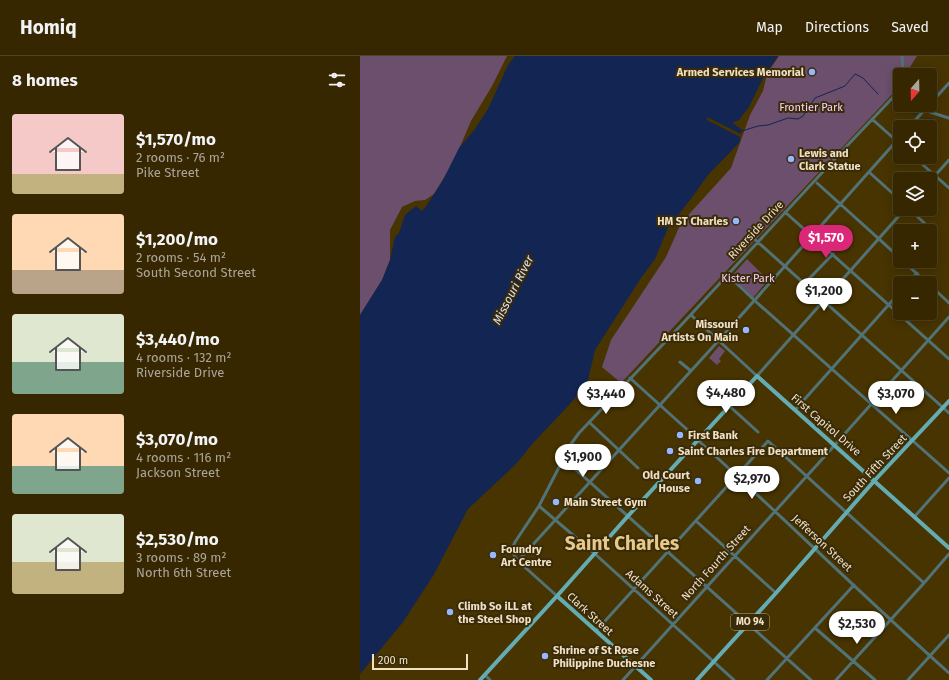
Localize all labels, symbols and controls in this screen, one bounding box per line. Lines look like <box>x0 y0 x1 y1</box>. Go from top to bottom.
text: Homiq <box>20 16 77 39</box>
text: Map <box>756 19 783 36</box>
text: Directions <box>805 19 869 36</box>
text: Saved <box>891 19 929 36</box>
place label: Armed Services Memorial <box>676 66 805 79</box>
marker: Armed Services Memorial <box>807 67 817 77</box>
north arrow <box>893 68 937 112</box>
map controls <box>893 68 937 320</box>
icon: filters <box>326 69 348 91</box>
text: 8 homes <box>12 70 78 91</box>
park label: Frontier Park <box>779 101 843 114</box>
button: locate <box>893 120 937 164</box>
text: $1,570/mo <box>136 129 216 150</box>
icon: home <box>44 130 92 178</box>
place label: Lewis and Clark Statue <box>799 147 861 173</box>
text: 2 rooms · 76 m² <box>136 150 225 165</box>
marker: Lewis and Clark Statue <box>786 154 796 164</box>
text: Pike Street <box>136 165 200 180</box>
button: layers <box>893 172 937 216</box>
street label: Riverside Drive <box>726 198 786 262</box>
place label: HM ST Charles <box>657 215 729 228</box>
marker: HM ST Charles <box>731 216 741 226</box>
button: + <box>893 224 937 268</box>
pin: $1,570 <box>793 225 859 259</box>
text: $1,200/mo <box>136 229 218 250</box>
icon: home <box>44 230 92 278</box>
text: $1,570 <box>808 230 844 245</box>
text: 2 rooms · 54 m² <box>136 250 226 265</box>
water label: Missouri River <box>490 253 537 327</box>
text: South Second Street <box>136 265 256 280</box>
park label: Kister Park <box>721 272 775 285</box>
button: − <box>893 276 937 320</box>
pin: $1,200 <box>791 278 857 312</box>
text: $1,200 <box>805 283 843 298</box>
place label: Missouri Artists On Main <box>661 318 738 344</box>
marker: Missouri Artists On Main <box>741 325 751 335</box>
text: $3,440/mo <box>136 329 220 350</box>
icon: home <box>44 330 92 378</box>
text: 4 rooms · 132 m² <box>136 350 232 365</box>
text: Riverside Drive <box>136 365 224 380</box>
pin: $4,480 <box>693 380 759 414</box>
pin: $3,440 <box>573 381 639 415</box>
pin: $3,070 <box>863 381 929 415</box>
text: $4,480 <box>706 385 746 400</box>
text: $3,440 <box>586 386 626 401</box>
text: $3,070 <box>877 386 915 401</box>
street label: First Capitol Drive <box>789 391 863 459</box>
text: $3,070/mo <box>136 429 218 450</box>
place label: First Bank <box>688 429 739 442</box>
icon: home <box>44 430 92 478</box>
marker: First Bank <box>675 430 685 440</box>
street label: South Fifth Street <box>841 432 909 504</box>
pin: $1,900 <box>550 444 616 478</box>
place label: Saint Charles Fire Department <box>678 445 829 458</box>
marker: Saint Charles Fire Department <box>665 446 675 456</box>
text: $1,900 <box>564 449 602 464</box>
text: 4 rooms · 116 m² <box>136 450 231 465</box>
text: Jackson Street <box>136 465 220 480</box>
pin: $2,970 <box>719 466 785 500</box>
place label: Old Court House <box>643 469 691 495</box>
text: $2,970 <box>733 471 771 486</box>
marker: Old Court House <box>693 476 703 486</box>
place label: Main Street Gym <box>564 496 646 509</box>
marker: Main Street Gym <box>551 497 561 507</box>
street label: Jefferson Street <box>789 512 855 574</box>
street label: North Fourth Street <box>679 523 753 603</box>
text: $2,530/mo <box>136 529 219 550</box>
icon: home <box>44 530 92 578</box>
district label: Saint Charles <box>565 532 679 555</box>
place label: Foundry Art Centre <box>500 543 552 569</box>
text: 3 rooms · 89 m² <box>136 550 226 565</box>
marker: Foundry Art Centre <box>488 550 498 560</box>
text: North 6th Street <box>136 565 231 580</box>
street label: Adams Street <box>623 567 681 621</box>
street label: Clark Street <box>564 590 616 638</box>
place label: Climb So iLL at the Steel Shop <box>458 600 532 626</box>
marker: Climb So iLL at the Steel Shop <box>445 607 455 617</box>
pin: $2,530 <box>824 611 890 645</box>
road number: MO 94 <box>731 614 769 630</box>
text: $2,530 <box>838 616 876 631</box>
place label: Shrine of St Rose Philippine Duchesne <box>553 644 655 670</box>
marker: Shrine of St Rose Philippine Duchesne <box>540 651 550 661</box>
scale bar <box>372 652 468 671</box>
text: 200 m <box>378 654 408 667</box>

